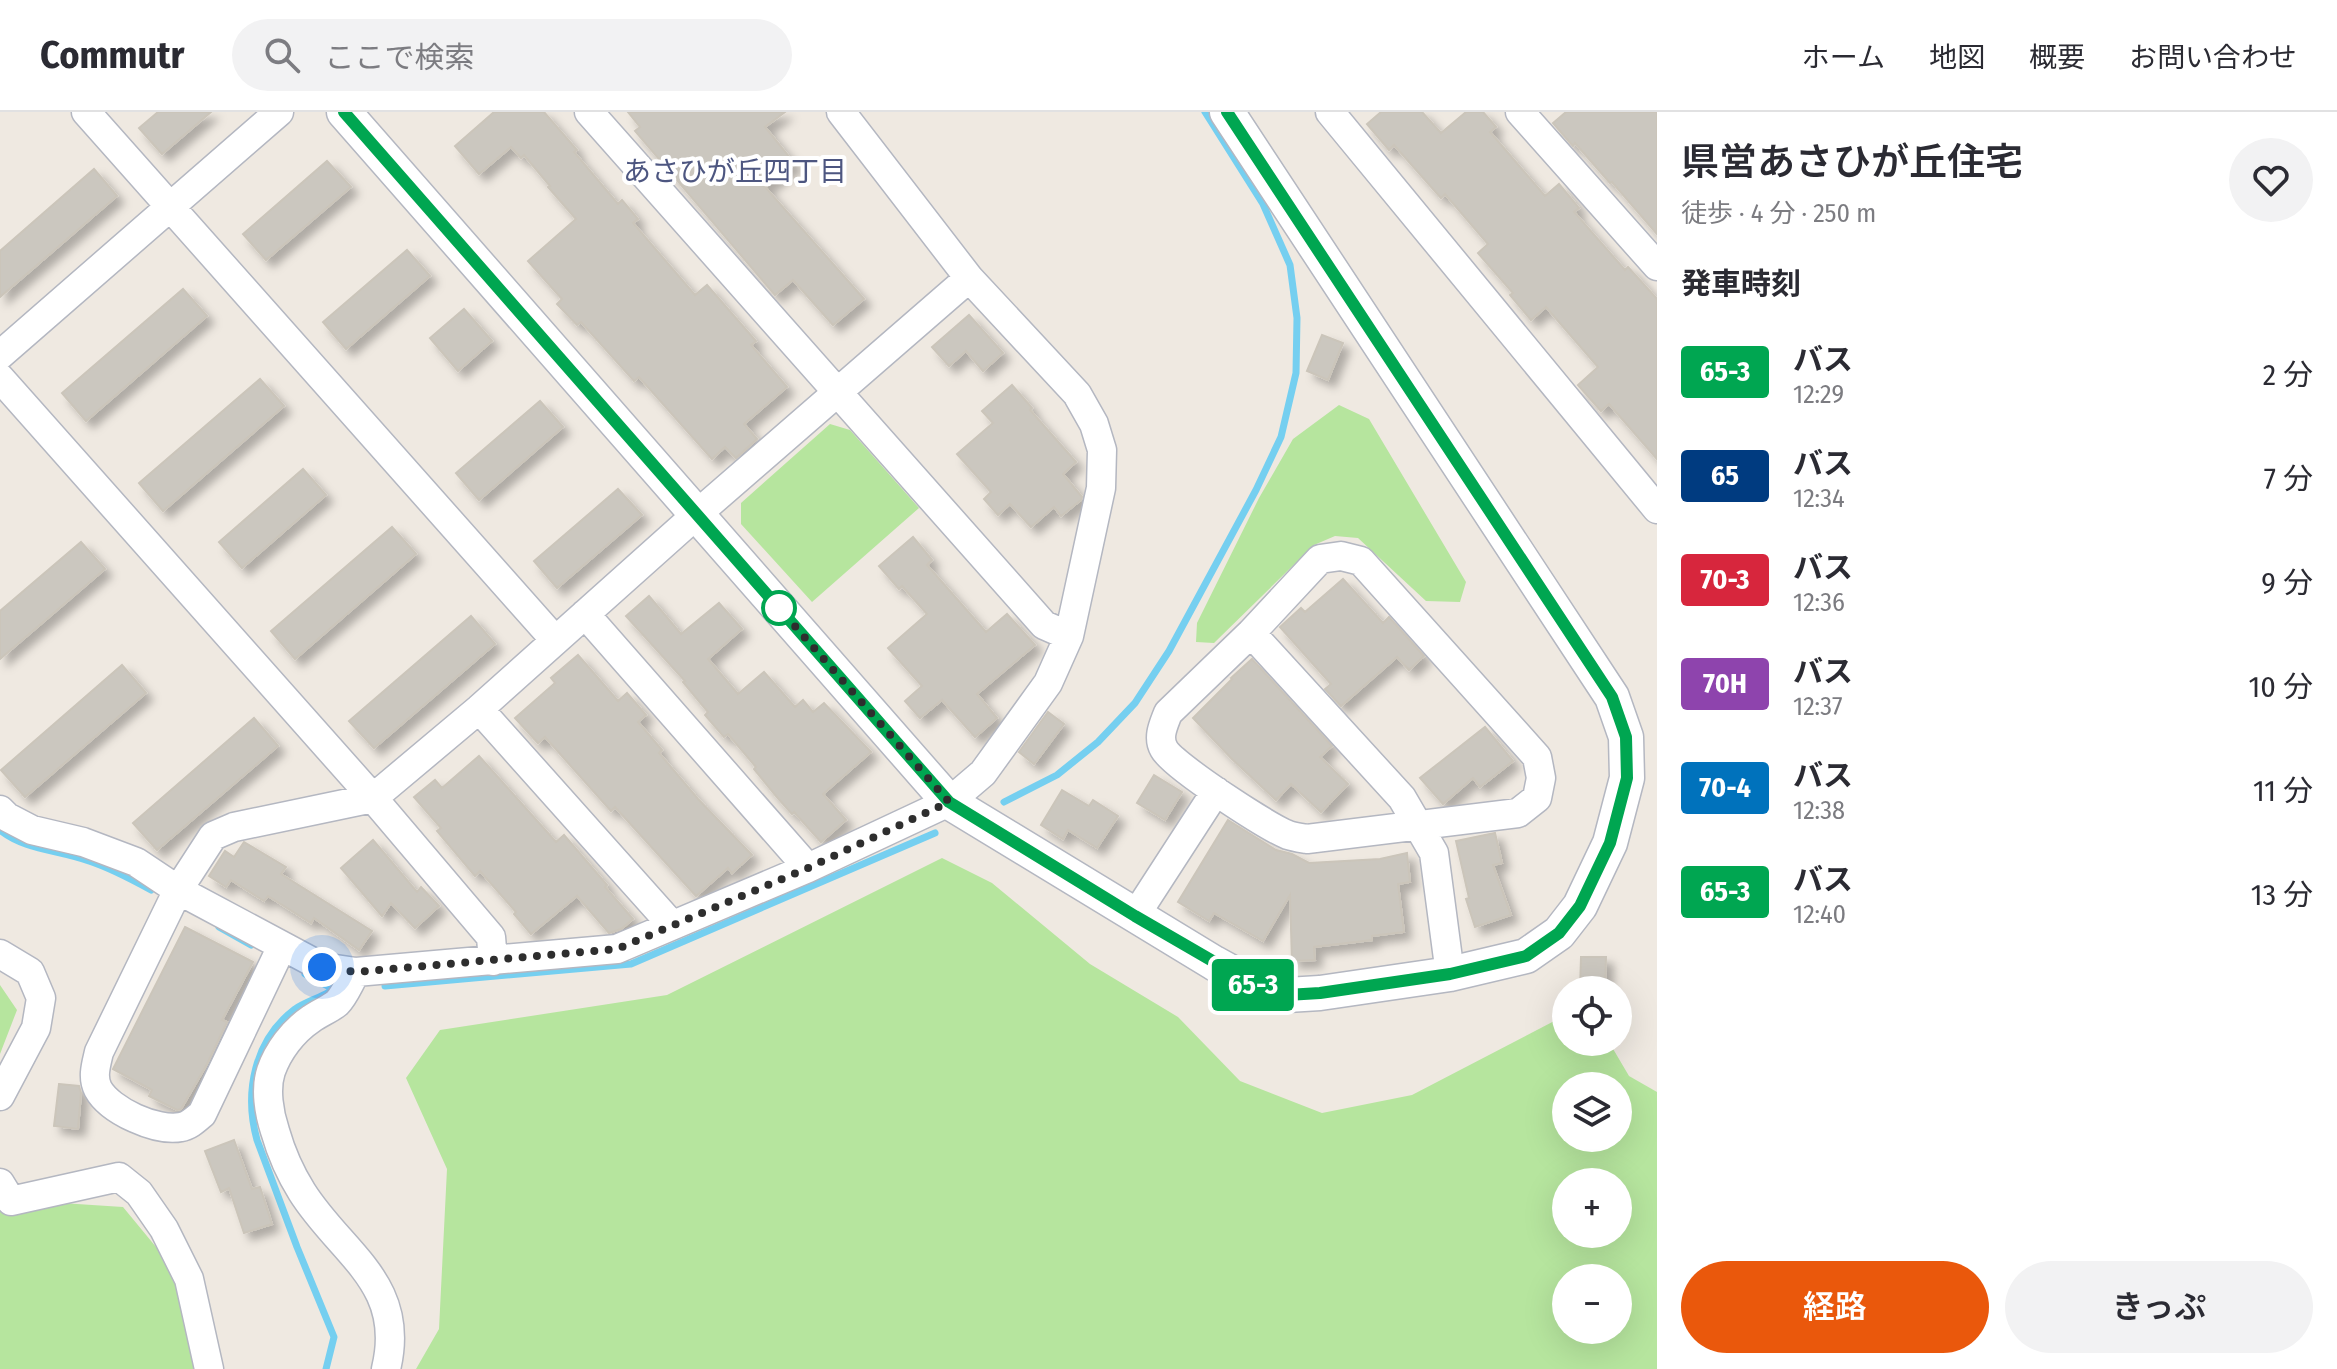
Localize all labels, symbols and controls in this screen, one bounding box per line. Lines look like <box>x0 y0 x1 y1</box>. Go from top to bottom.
search box <box>232 19 792 91</box>
text: Commutr <box>40 32 184 78</box>
icon: search <box>260 33 304 77</box>
text: ここで検索 <box>324 40 474 76</box>
text: ホーム <box>1802 41 1885 74</box>
text: 地図 <box>1929 41 1985 74</box>
text: 概要 <box>2029 41 2085 74</box>
text: お問い合わせ <box>2129 41 2297 74</box>
button: heart <box>2229 138 2313 222</box>
text: 県営あさひが丘住宅 <box>1681 139 2023 185</box>
district label: あさひが丘四丁目 <box>623 155 847 188</box>
text: 徒歩 · 4 分 · 250 m <box>1681 198 1876 229</box>
text: 発車時刻 <box>1681 266 1801 302</box>
text: バス <box>1793 342 1853 378</box>
text: 65-3 <box>1700 355 1750 388</box>
text: 2 分 <box>2263 357 2313 393</box>
text: 12:29 <box>1793 379 1844 410</box>
text: バス <box>1793 446 1853 482</box>
text: 65 <box>1711 459 1739 492</box>
text: 7 分 <box>2264 461 2313 497</box>
text: 12:34 <box>1793 483 1845 514</box>
text: バス <box>1793 550 1853 586</box>
text: 70-3 <box>1700 563 1750 596</box>
text: 9 分 <box>2261 565 2313 601</box>
text: 12:36 <box>1793 587 1845 618</box>
unlabelled marker <box>762 591 796 625</box>
text: バス <box>1793 654 1853 690</box>
text: 70H <box>1703 667 1747 700</box>
text: 10 分 <box>2249 669 2313 705</box>
text: 12:37 <box>1793 691 1842 722</box>
text: バス <box>1793 758 1853 794</box>
text: 70-4 <box>1699 771 1751 804</box>
text: 11 分 <box>2253 773 2313 809</box>
text: 12:38 <box>1793 795 1845 826</box>
text: バス <box>1793 862 1853 898</box>
text: 65-3 <box>1700 875 1750 908</box>
text: 13 分 <box>2251 877 2313 913</box>
text: 12:40 <box>1793 899 1846 930</box>
your location <box>302 947 342 987</box>
line badge: 65-3 <box>1197 959 1309 1011</box>
text: 65-3 <box>1228 968 1278 1001</box>
map controls <box>1552 976 1632 1344</box>
button: locate <box>1552 976 1632 1056</box>
button: layers <box>1552 1072 1632 1152</box>
button: + <box>1552 1168 1632 1248</box>
button: 経路 <box>1681 1261 1989 1353</box>
button: きっぷ <box>2005 1261 2313 1353</box>
button: − <box>1552 1264 1632 1344</box>

